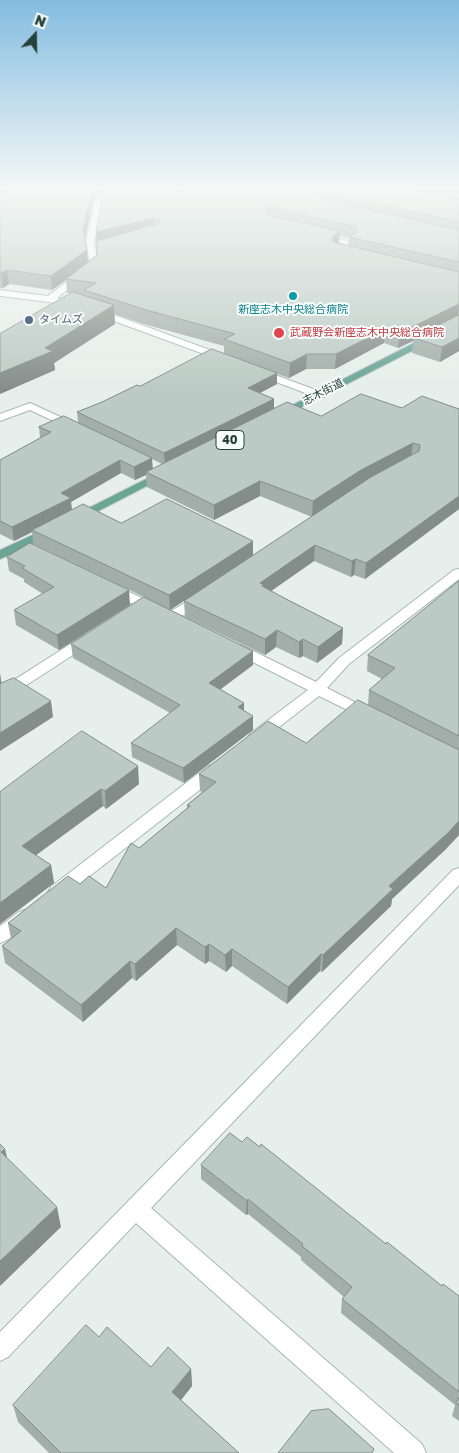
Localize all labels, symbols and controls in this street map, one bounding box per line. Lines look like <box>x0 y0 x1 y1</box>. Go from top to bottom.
north arrow <box>10 10 60 60</box>
text: N <box>33 11 49 30</box>
marker: 新座志木中央総合病院 <box>287 290 299 302</box>
place label: 新座志木中央総合病院 <box>238 303 348 317</box>
place label: タイムズ <box>39 313 83 327</box>
marker: タイムズ <box>23 314 35 326</box>
marker: 武蔵野会新座志木中央総合病院 <box>272 326 286 340</box>
place label: 武蔵野会新座志木中央総合病院 <box>290 326 444 340</box>
street label: 志木街道 <box>300 376 346 408</box>
road number: 40 <box>216 430 244 450</box>

